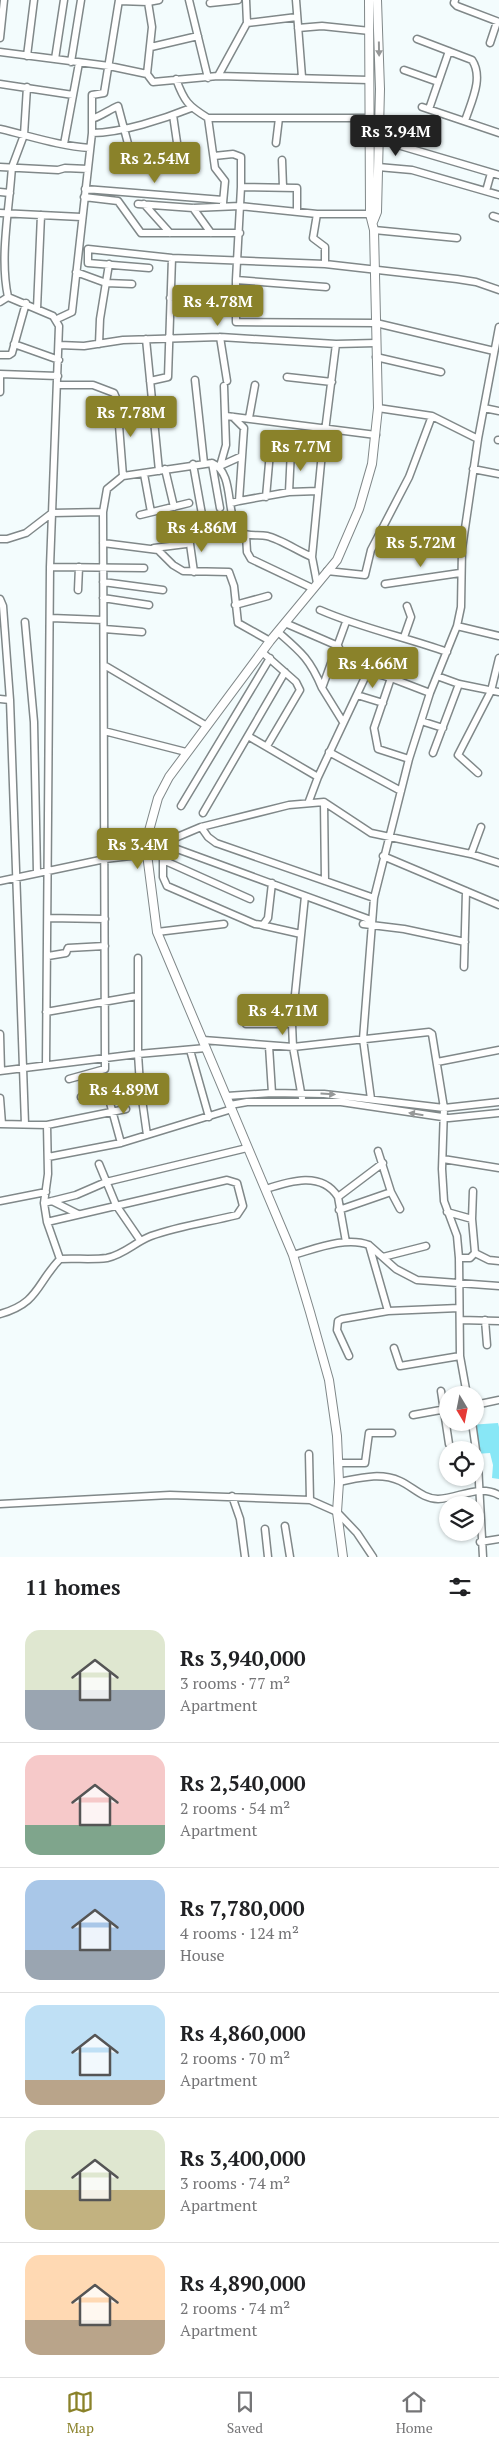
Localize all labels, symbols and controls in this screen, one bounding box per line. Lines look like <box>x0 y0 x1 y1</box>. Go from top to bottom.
one-way arrow <box>376 41 384 57</box>
pin: Rs 3.94M <box>344 114 448 157</box>
text: Rs 3.94M <box>361 120 431 142</box>
pin: Rs 2.54M <box>103 142 207 184</box>
text: Rs 2.54M <box>120 147 190 169</box>
pin: Rs 4.78M <box>166 284 270 327</box>
text: Rs 4.78M <box>183 290 253 312</box>
pin: Rs 7.78M <box>79 396 183 438</box>
text: Rs 7.78M <box>97 401 165 423</box>
pin: Rs 7.7M <box>255 430 347 472</box>
text: Rs 7.7M <box>271 435 331 457</box>
pin: Rs 4.86M <box>150 510 254 553</box>
text: Rs 4.86M <box>167 516 237 538</box>
pin: Rs 5.72M <box>369 526 473 568</box>
text: Rs 5.72M <box>386 531 456 553</box>
pin: Rs 4.66M <box>321 646 425 689</box>
text: Rs 4.66M <box>338 652 408 674</box>
pin: Rs 3.4M <box>92 828 184 870</box>
text: Rs 3.4M <box>108 833 168 855</box>
pin: Rs 4.71M <box>231 994 335 1036</box>
text: Rs 4.71M <box>248 999 318 1021</box>
pin: Rs 4.89M <box>72 1072 176 1115</box>
text: Rs 4.89M <box>89 1078 159 1100</box>
one-way arrow <box>320 1090 336 1098</box>
one-way arrow <box>407 1110 423 1118</box>
north arrow <box>439 1386 484 1431</box>
map controls <box>439 1386 484 1541</box>
button: locate <box>439 1441 484 1486</box>
button: layers <box>439 1496 484 1541</box>
text: 11 homes <box>25 1573 121 1601</box>
icon: filters <box>446 1573 474 1601</box>
text: Rs 3,940,000 <box>180 1644 306 1672</box>
icon: home <box>65 1650 125 1710</box>
text: 3 rooms · 77 m² <box>180 1672 290 1694</box>
text: Apartment <box>180 1694 257 1716</box>
text: Rs 2,540,000 <box>180 1769 306 1797</box>
icon: home <box>65 1775 125 1835</box>
text: 2 rooms · 54 m² <box>180 1797 290 1819</box>
text: Apartment <box>180 1819 257 1841</box>
text: Rs 7,780,000 <box>180 1894 305 1922</box>
icon: home <box>65 1900 125 1960</box>
text: 4 rooms · 124 m² <box>180 1922 299 1944</box>
text: House <box>180 1944 225 1966</box>
text: Rs 4,860,000 <box>180 2019 306 2047</box>
icon: home <box>65 2025 125 2085</box>
text: 2 rooms · 70 m² <box>180 2047 290 2069</box>
text: Apartment <box>180 2069 257 2091</box>
text: Rs 3,400,000 <box>180 2144 306 2172</box>
icon: home <box>65 2150 125 2210</box>
text: 3 rooms · 74 m² <box>180 2172 290 2194</box>
text: Apartment <box>180 2194 257 2216</box>
text: Rs 4,890,000 <box>180 2269 306 2297</box>
icon: home <box>65 2275 125 2335</box>
text: 2 rooms · 74 m² <box>180 2297 290 2319</box>
text: Apartment <box>180 2319 257 2341</box>
tab: Map <box>66 2388 94 2437</box>
tab: Saved <box>227 2388 263 2437</box>
tab: Home <box>396 2388 433 2437</box>

